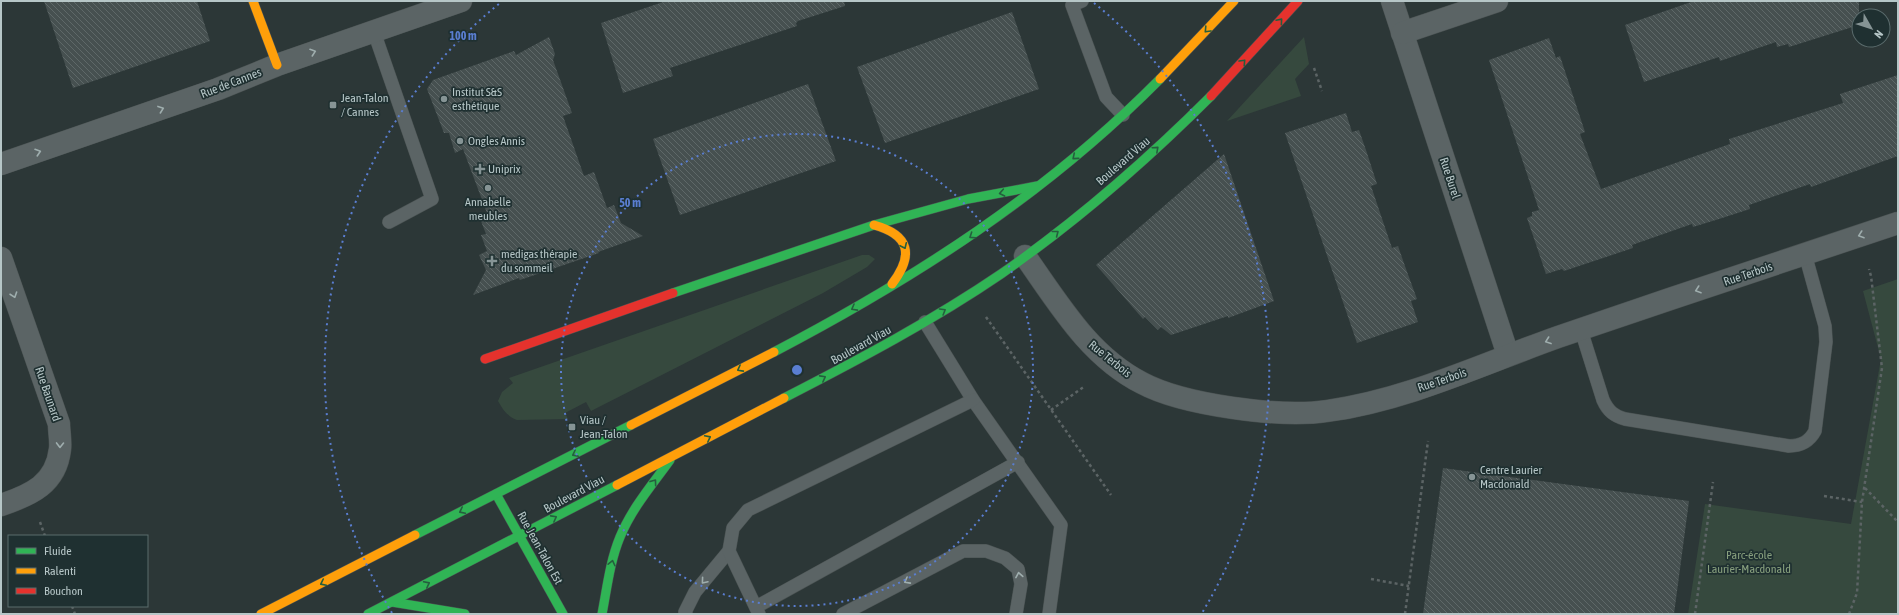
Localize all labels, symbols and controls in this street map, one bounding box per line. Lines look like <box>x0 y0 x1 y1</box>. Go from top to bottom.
north arrow <box>1851 8 1891 48</box>
one-way arrow <box>1276 18 1283 26</box>
one-way arrow <box>1205 25 1212 33</box>
text: N <box>1872 28 1885 41</box>
text: 100 m <box>449 29 477 43</box>
one-way arrow <box>310 49 317 57</box>
one-way arrow <box>1238 60 1245 67</box>
street label: Rue de Cannes <box>199 65 263 101</box>
place label: Institut S&S esthétique <box>452 85 502 113</box>
place label: Jean-Talon / Cannes <box>341 91 389 119</box>
marker: Institut S&S esthétique <box>439 94 449 104</box>
marker: Jean-Talon / Cannes <box>328 100 338 110</box>
one-way arrow <box>157 106 164 114</box>
place label: Ongles Annis <box>468 134 525 148</box>
street label: Boulevard Viau <box>1093 134 1153 188</box>
marker: Ongles Annis <box>455 136 465 146</box>
one-way arrow <box>1151 147 1158 154</box>
one-way arrow <box>34 148 41 157</box>
one-way arrow <box>1072 152 1080 160</box>
street label: Rue Burel <box>1437 156 1463 201</box>
place label: Uniprix <box>488 162 521 176</box>
marker: Uniprix <box>475 164 485 174</box>
marker: Annabelle meubles <box>483 183 493 193</box>
one-way arrow <box>998 188 1005 196</box>
place label: Annabelle meubles <box>465 195 511 223</box>
text: 50 m <box>619 196 641 210</box>
one-way arrow <box>1052 230 1059 237</box>
one-way arrow <box>969 231 976 238</box>
one-way arrow <box>1858 231 1865 239</box>
one-way arrow <box>899 242 907 249</box>
place label: medigas thérapie du sommeil <box>501 247 577 275</box>
marker: medigas thérapie du sommeil <box>486 255 498 267</box>
street label: Rue Terbois <box>1722 259 1774 289</box>
one-way arrow <box>1695 286 1702 294</box>
one-way arrow <box>9 291 18 298</box>
one-way arrow <box>851 303 858 311</box>
one-way arrow <box>939 308 946 316</box>
street label: Boulevard Viau <box>828 323 894 367</box>
one-way arrow <box>1545 336 1552 344</box>
street label: Rue Terbois <box>1086 338 1134 380</box>
centre of rings <box>790 363 804 377</box>
street label: Rue Baunard <box>32 365 64 423</box>
one-way arrow <box>736 365 744 372</box>
street label: Rue Terbois <box>1416 365 1468 395</box>
one-way arrow <box>819 376 827 383</box>
place label: Viau / Jean-Talon <box>580 413 628 441</box>
marker: Viau / Jean-Talon <box>567 422 577 432</box>
one-way arrow <box>704 436 711 443</box>
one-way arrow <box>56 442 64 448</box>
one-way arrow <box>572 449 579 456</box>
place label: Centre Laurier Macdonald <box>1480 463 1543 491</box>
street label: Boulevard Viau <box>541 472 607 516</box>
marker: Centre Laurier Macdonald <box>1467 472 1477 482</box>
one-way arrow <box>650 479 657 486</box>
one-way arrow <box>458 507 466 514</box>
street label: Rue Jean-Talon Est <box>514 509 566 587</box>
one-way arrow <box>550 515 557 523</box>
legend <box>8 535 148 607</box>
text: Fluide <box>44 544 72 558</box>
park label: Parc-école Laurier-Macdonald <box>1707 548 1791 576</box>
one-way arrow <box>607 560 616 567</box>
text: Ralenti <box>44 564 76 578</box>
one-way arrow <box>1015 572 1024 579</box>
one-way arrow <box>701 576 708 583</box>
one-way arrow <box>904 576 911 583</box>
one-way arrow <box>319 578 327 586</box>
one-way arrow <box>422 581 430 589</box>
text: Bouchon <box>44 584 83 598</box>

